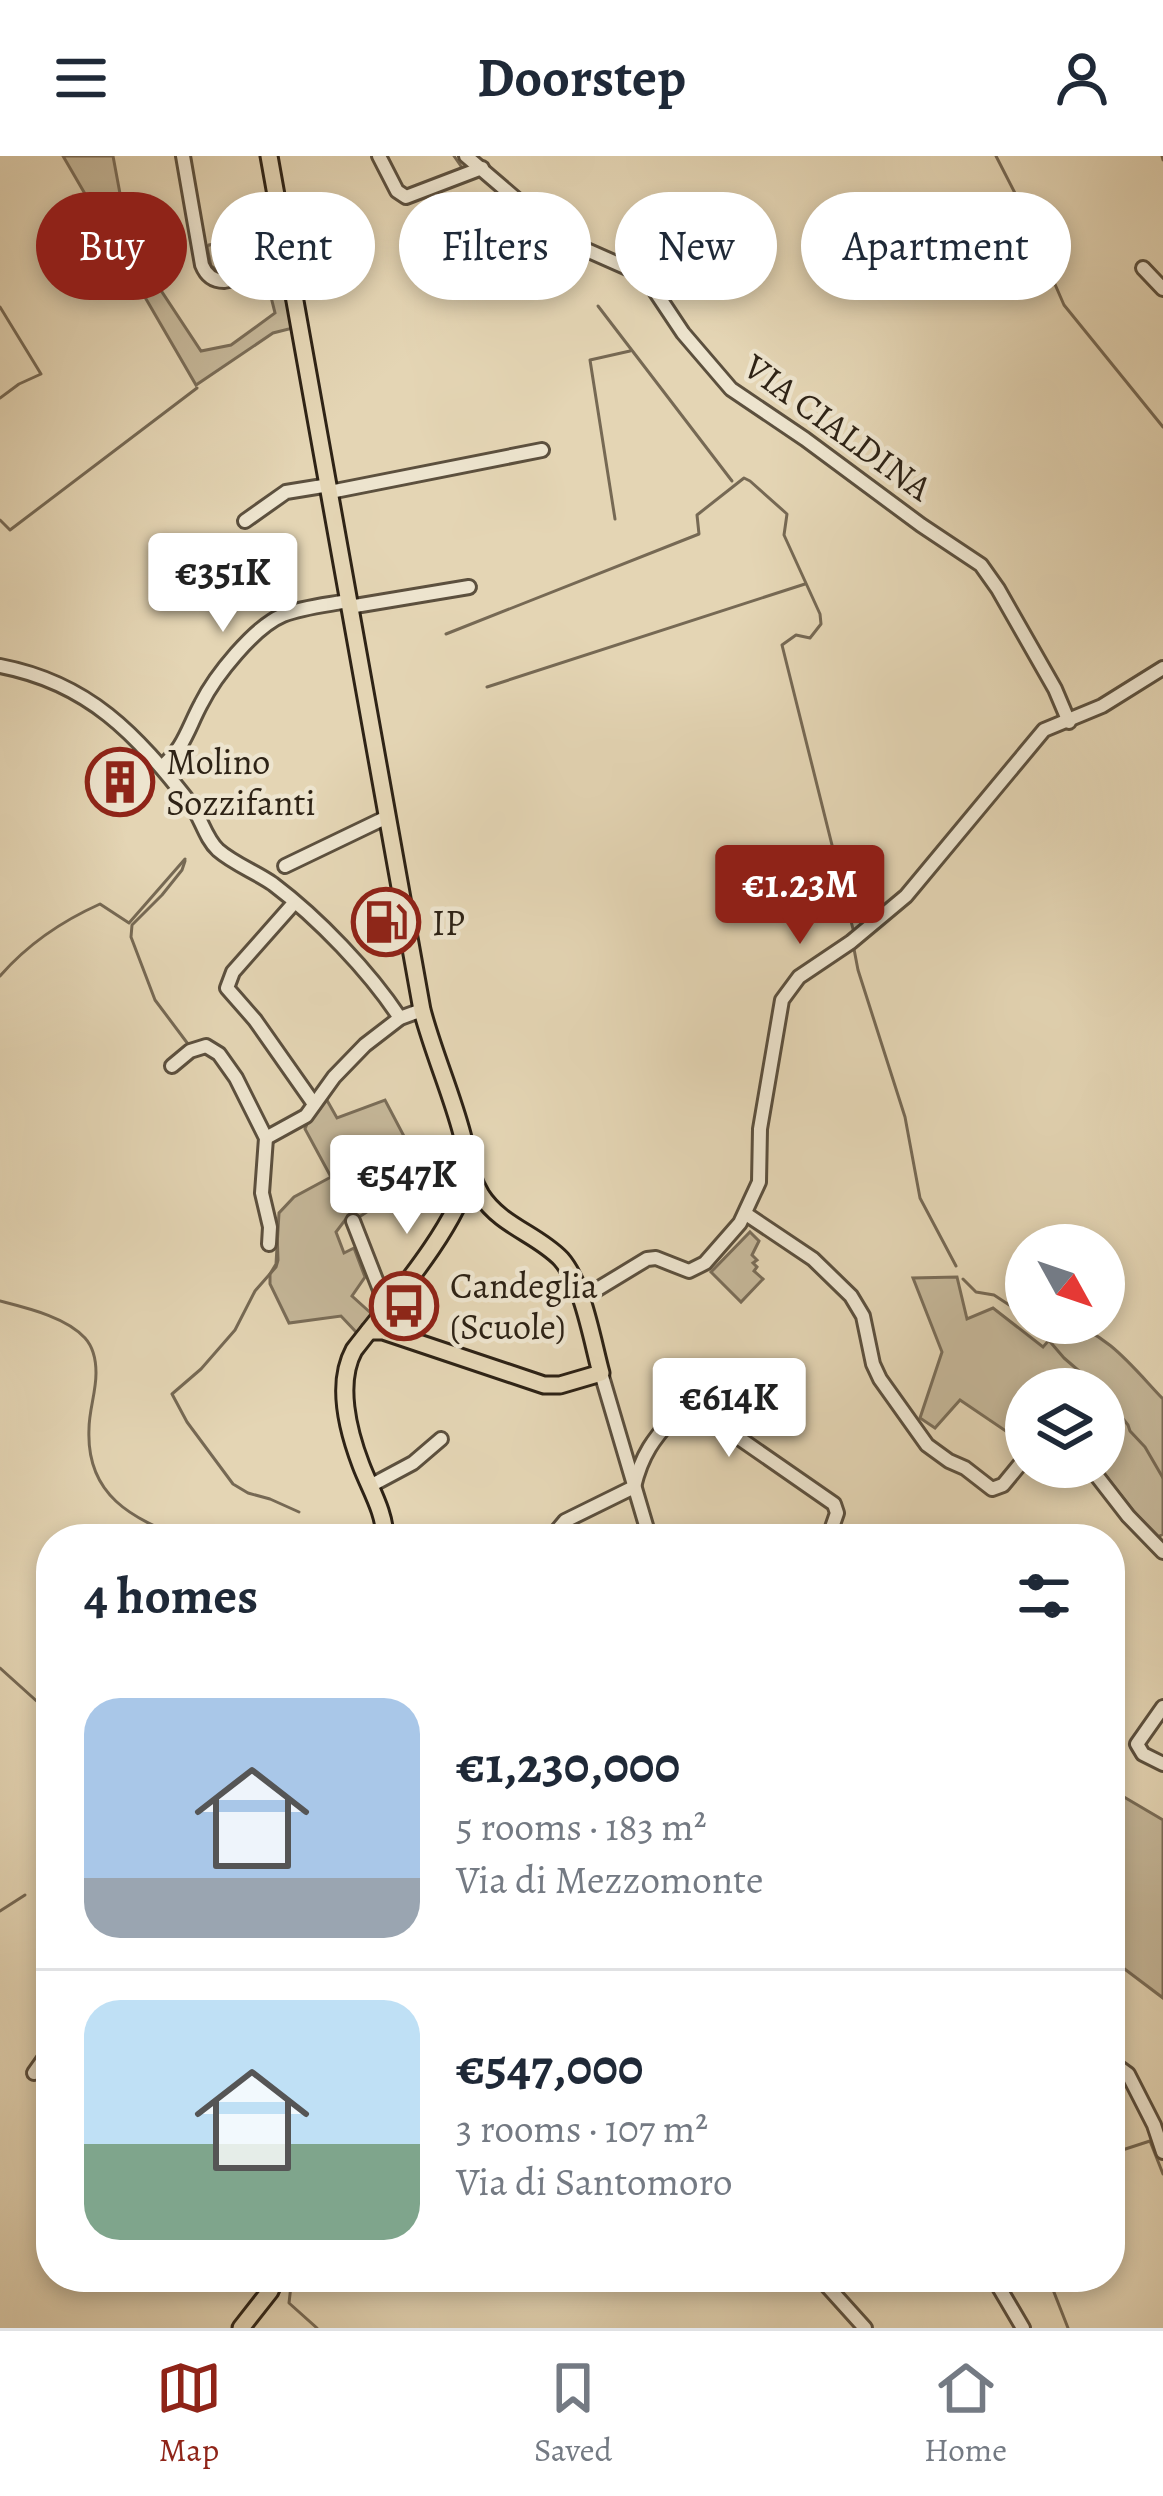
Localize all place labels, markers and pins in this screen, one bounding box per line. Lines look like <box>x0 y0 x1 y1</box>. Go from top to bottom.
pin: €351K <box>139 533 307 635</box>
place label: Molino Sozzifanti <box>166 737 316 827</box>
building icon: Molino Sozzifanti <box>85 747 155 817</box>
pin: €1.23M <box>702 845 898 947</box>
fuel station icon: IP <box>351 887 421 957</box>
place label: IP <box>432 898 465 947</box>
pin: €547K <box>323 1135 491 1237</box>
place label: Candeglia (Scuole) <box>450 1261 598 1351</box>
bus stop icon: Candeglia (Scuole) <box>369 1271 439 1341</box>
pin: €614K <box>645 1358 813 1460</box>

